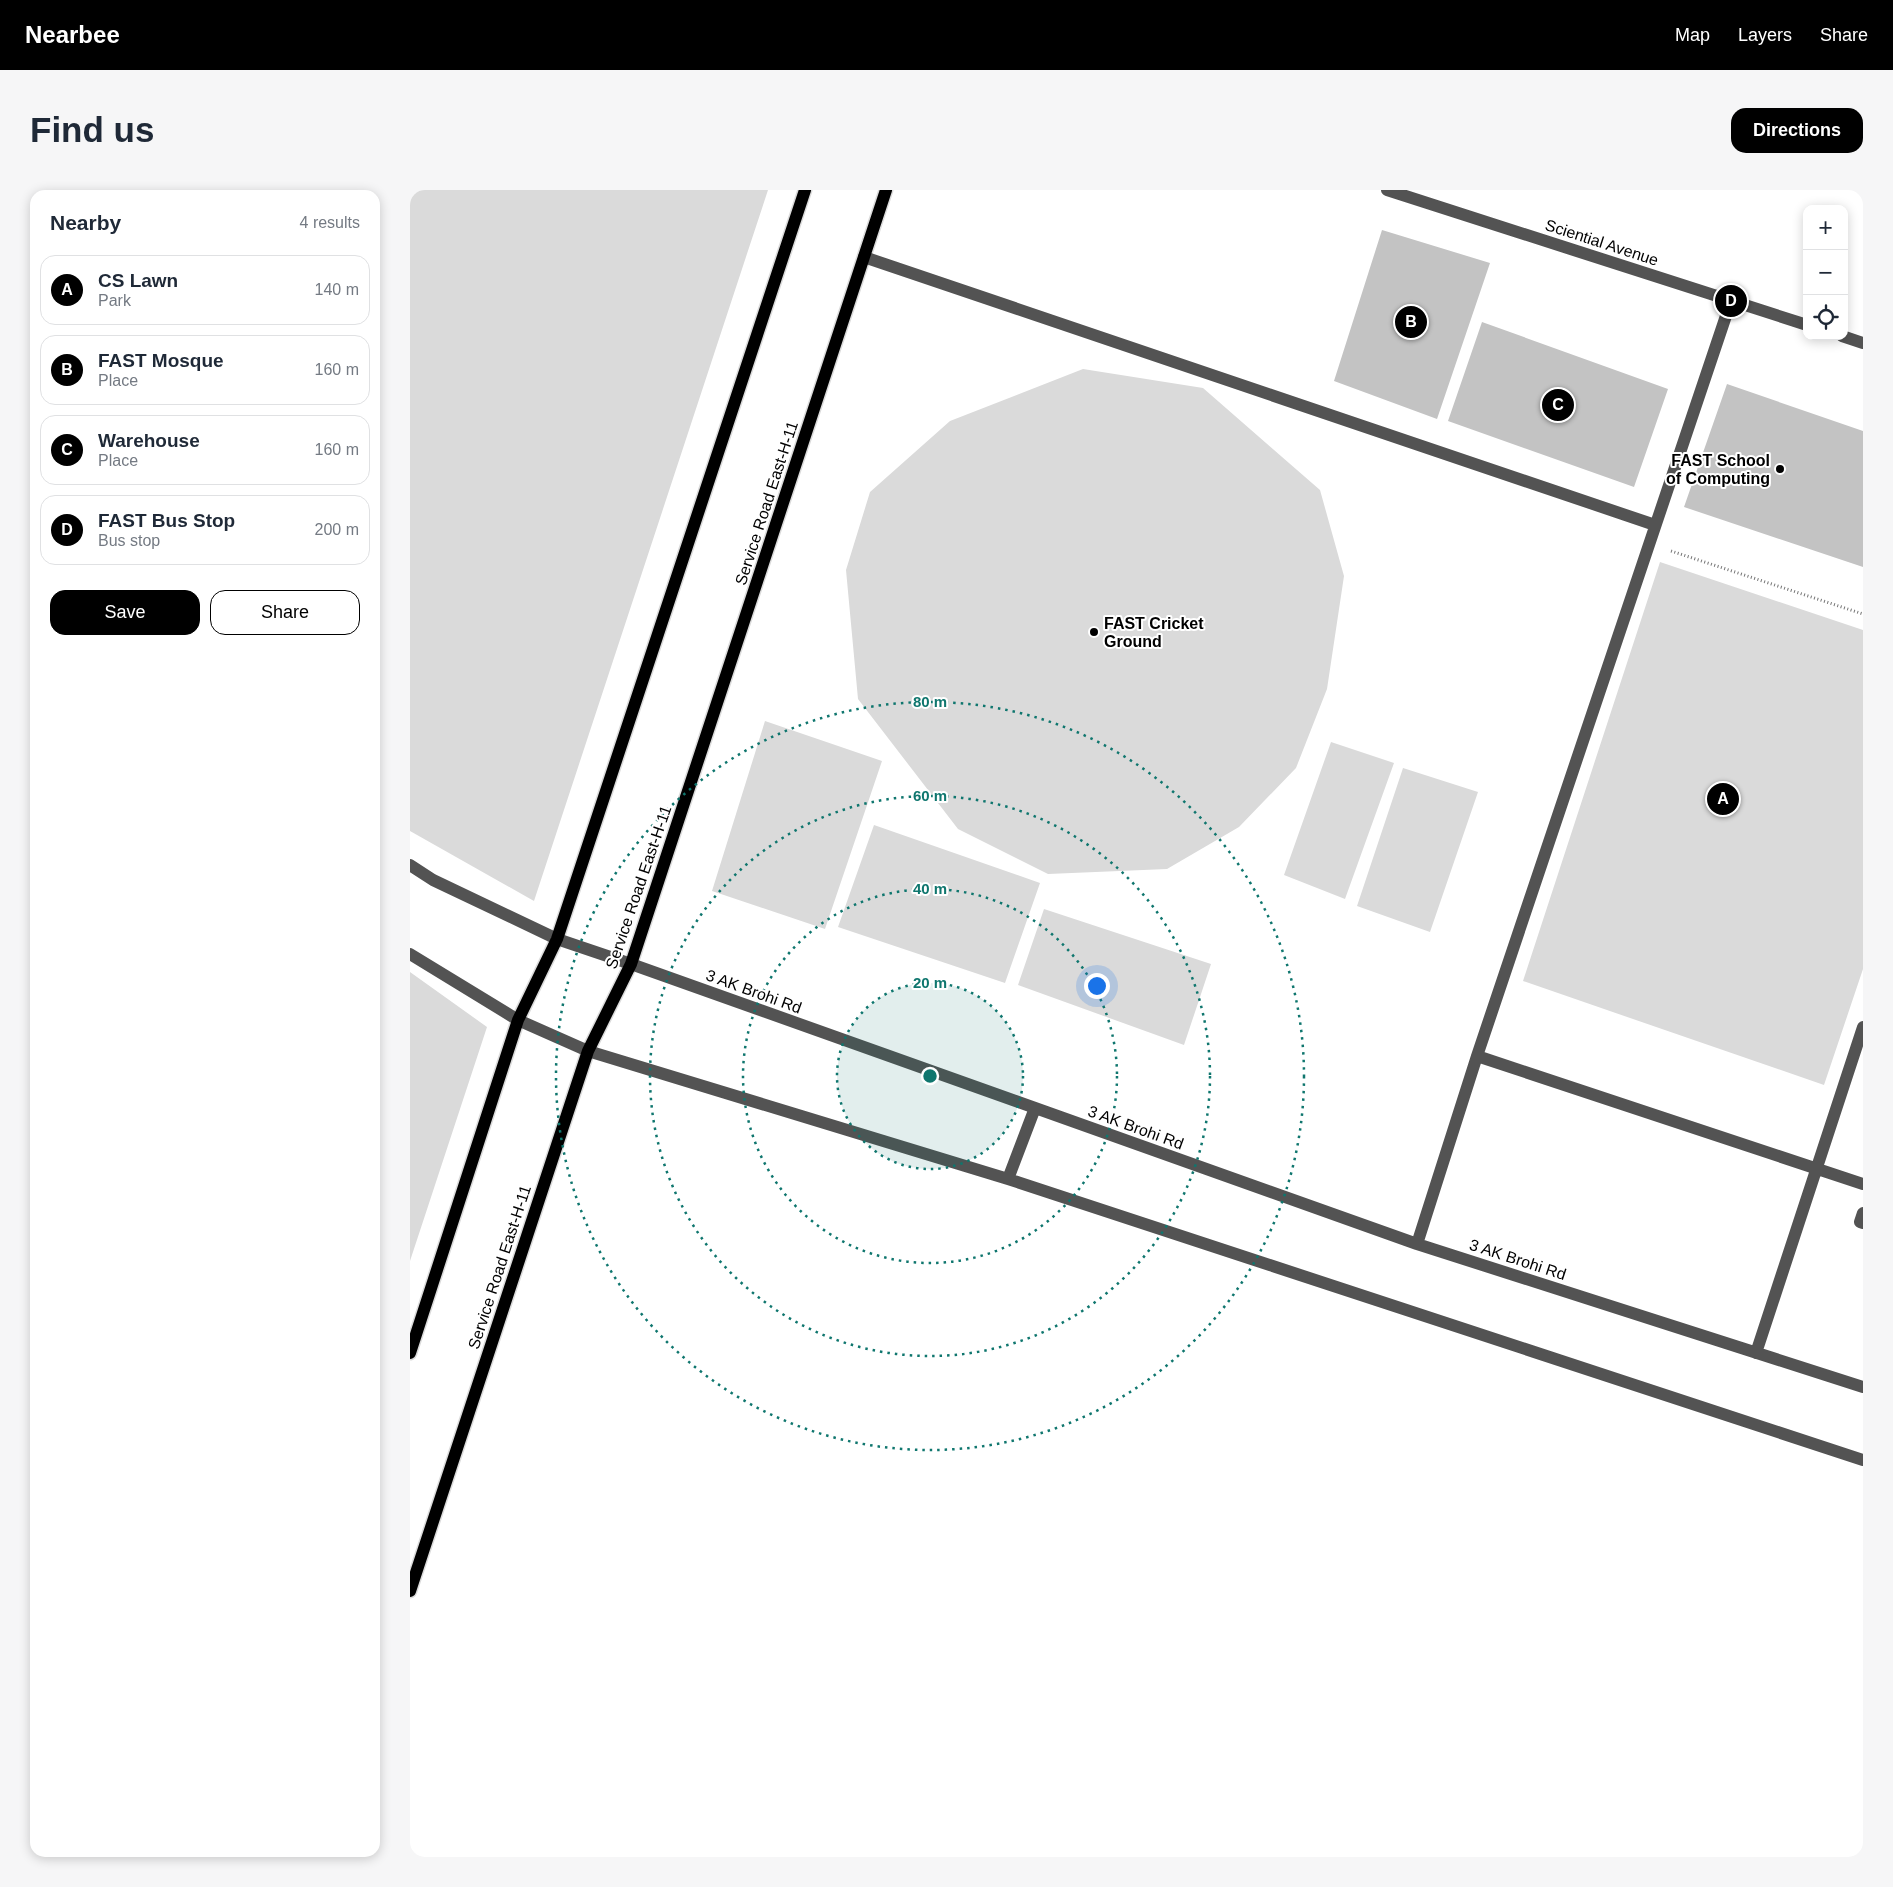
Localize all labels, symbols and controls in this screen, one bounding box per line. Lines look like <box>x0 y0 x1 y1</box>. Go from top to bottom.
text: Nearbee <box>25 21 120 48</box>
text: Map <box>1675 25 1710 45</box>
text: Layers <box>1738 25 1792 45</box>
text: Share <box>1820 25 1868 45</box>
button: Directions <box>1731 108 1863 153</box>
text: Find us <box>30 110 154 149</box>
map controls <box>1803 205 1848 340</box>
button: + <box>1803 205 1848 250</box>
text: Nearby <box>50 211 121 234</box>
text: 4 results <box>300 214 360 231</box>
street label: Sciential Avenue <box>1543 216 1661 269</box>
button: − <box>1803 250 1848 295</box>
text: CS Lawn <box>98 270 178 291</box>
text: A <box>61 281 73 298</box>
text: 140 m <box>315 281 359 298</box>
pin: D <box>1715 282 1747 320</box>
text: Park <box>98 292 131 309</box>
button: locate <box>1803 295 1848 340</box>
pin: B <box>1395 303 1427 341</box>
text: FAST Mosque <box>98 350 224 371</box>
text: B <box>61 361 73 378</box>
text: 160 m <box>315 361 359 378</box>
text: Place <box>98 372 138 389</box>
pin: C <box>1542 386 1574 424</box>
street label: Service Road East-H-11 <box>732 419 801 587</box>
text: Warehouse <box>98 430 200 451</box>
text: C <box>61 441 73 458</box>
text: 160 m <box>315 441 359 458</box>
text: Place <box>98 452 138 469</box>
place label: FAST School of Computing <box>1666 452 1770 487</box>
marker: FAST School of Computing <box>1774 463 1786 475</box>
text: FAST Bus Stop <box>98 510 235 531</box>
text: D <box>61 521 73 538</box>
text: 200 m <box>315 521 359 538</box>
text: Bus stop <box>98 532 160 549</box>
button: Save <box>50 590 200 635</box>
button: Share <box>210 590 360 635</box>
place label: FAST Cricket Ground <box>1104 615 1204 650</box>
marker: FAST Cricket Ground <box>1088 626 1100 638</box>
text: 80 m <box>913 693 947 710</box>
pin: A <box>1707 780 1739 818</box>
text: 60 m <box>913 787 947 804</box>
street label: Service Road East-H-11 <box>603 803 674 971</box>
text: 40 m <box>913 880 947 897</box>
street label: 3 AK Brohi Rd <box>704 966 804 1017</box>
your location <box>1084 973 1110 999</box>
text: 20 m <box>913 974 947 991</box>
centre of rings <box>921 1067 939 1085</box>
street label: 3 AK Brohi Rd <box>1086 1102 1186 1153</box>
street label: Service Road East-H-11 <box>465 1183 534 1351</box>
street label: 3 AK Brohi Rd <box>1467 1236 1568 1283</box>

